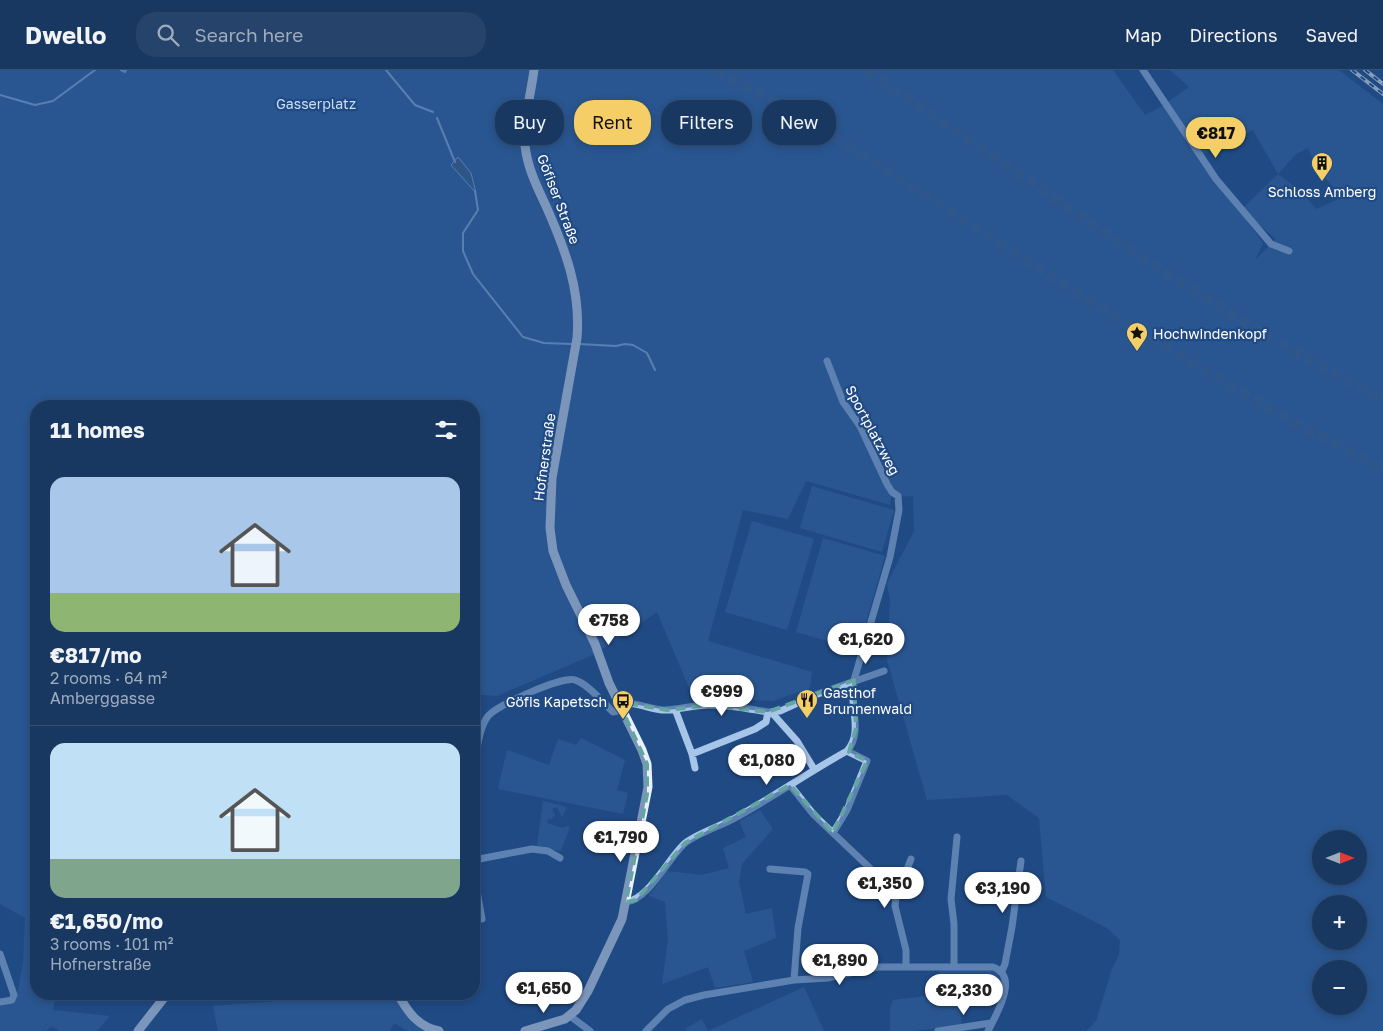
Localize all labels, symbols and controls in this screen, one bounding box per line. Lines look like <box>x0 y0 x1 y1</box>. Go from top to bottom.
search box <box>136 12 486 57</box>
text: Dwello <box>25 20 106 49</box>
icon: search <box>154 21 182 49</box>
text: Search here <box>194 23 303 46</box>
text: Map <box>1125 24 1161 46</box>
text: Directions <box>1189 24 1277 46</box>
text: Saved <box>1305 24 1358 46</box>
park label: Gasserplatz <box>276 95 356 112</box>
chip: Buy <box>495 100 564 145</box>
chip: Rent <box>574 100 651 145</box>
chip: Filters <box>661 100 752 145</box>
chip: New <box>762 100 836 145</box>
pin: €817 <box>1186 116 1246 159</box>
text: €817 <box>1197 123 1235 143</box>
street label: Göfiser Straße <box>534 151 584 247</box>
building icon: Schloss Amberg <box>1310 151 1334 182</box>
place label: Schloss Amberg <box>1268 183 1376 200</box>
place icon: Hochwindenkopf <box>1125 321 1149 352</box>
place label: Hochwindenkopf <box>1153 325 1267 342</box>
street label: Sportplatzweg <box>842 382 904 478</box>
street label: Hofnerstraße <box>529 412 559 502</box>
icon: filters <box>432 416 460 444</box>
text: 11 homes <box>50 417 145 443</box>
icon: home <box>210 510 300 600</box>
pin: €758 <box>579 604 639 646</box>
text: €758 <box>589 610 629 630</box>
pin: €1,620 <box>825 622 907 665</box>
text: €1,620 <box>839 629 893 649</box>
text: €817/mo <box>50 642 142 668</box>
text: 2 rooms · 64 m² <box>50 668 167 688</box>
pin: €999 <box>692 674 752 717</box>
text: €999 <box>701 681 743 701</box>
place label: Gasthof Brunnenwald <box>823 684 912 717</box>
text: Amberggasse <box>50 688 155 708</box>
restaurant icon: Gasthof Brunnenwald <box>795 688 819 719</box>
bus stop icon: Göfis Kapetsch <box>611 689 635 720</box>
place label: Göfis Kapetsch <box>506 693 607 710</box>
pin: €1,080 <box>726 744 808 786</box>
text: €1,080 <box>739 750 795 770</box>
icon: home <box>210 775 300 865</box>
pin: €1,790 <box>580 820 662 863</box>
text: €1,790 <box>594 827 648 847</box>
north arrow <box>1312 830 1368 885</box>
map controls <box>1312 830 1367 1015</box>
pin: €1,350 <box>844 866 926 909</box>
pin: €3,190 <box>962 872 1044 914</box>
text: €1,350 <box>858 873 912 893</box>
text: €3,190 <box>976 878 1030 898</box>
button: + <box>1312 895 1367 950</box>
text: €1,650/mo <box>50 908 163 934</box>
text: 3 rooms · 101 m² <box>50 934 173 954</box>
pin: €1,890 <box>799 944 881 986</box>
text: €1,890 <box>812 950 868 970</box>
text: Hofnerstraße <box>50 954 151 974</box>
button: − <box>1312 960 1367 1015</box>
pin: €1,650 <box>503 972 585 1014</box>
pin: €2,330 <box>923 974 1005 1016</box>
text: €1,650 <box>517 978 571 998</box>
text: €2,330 <box>936 980 992 1000</box>

